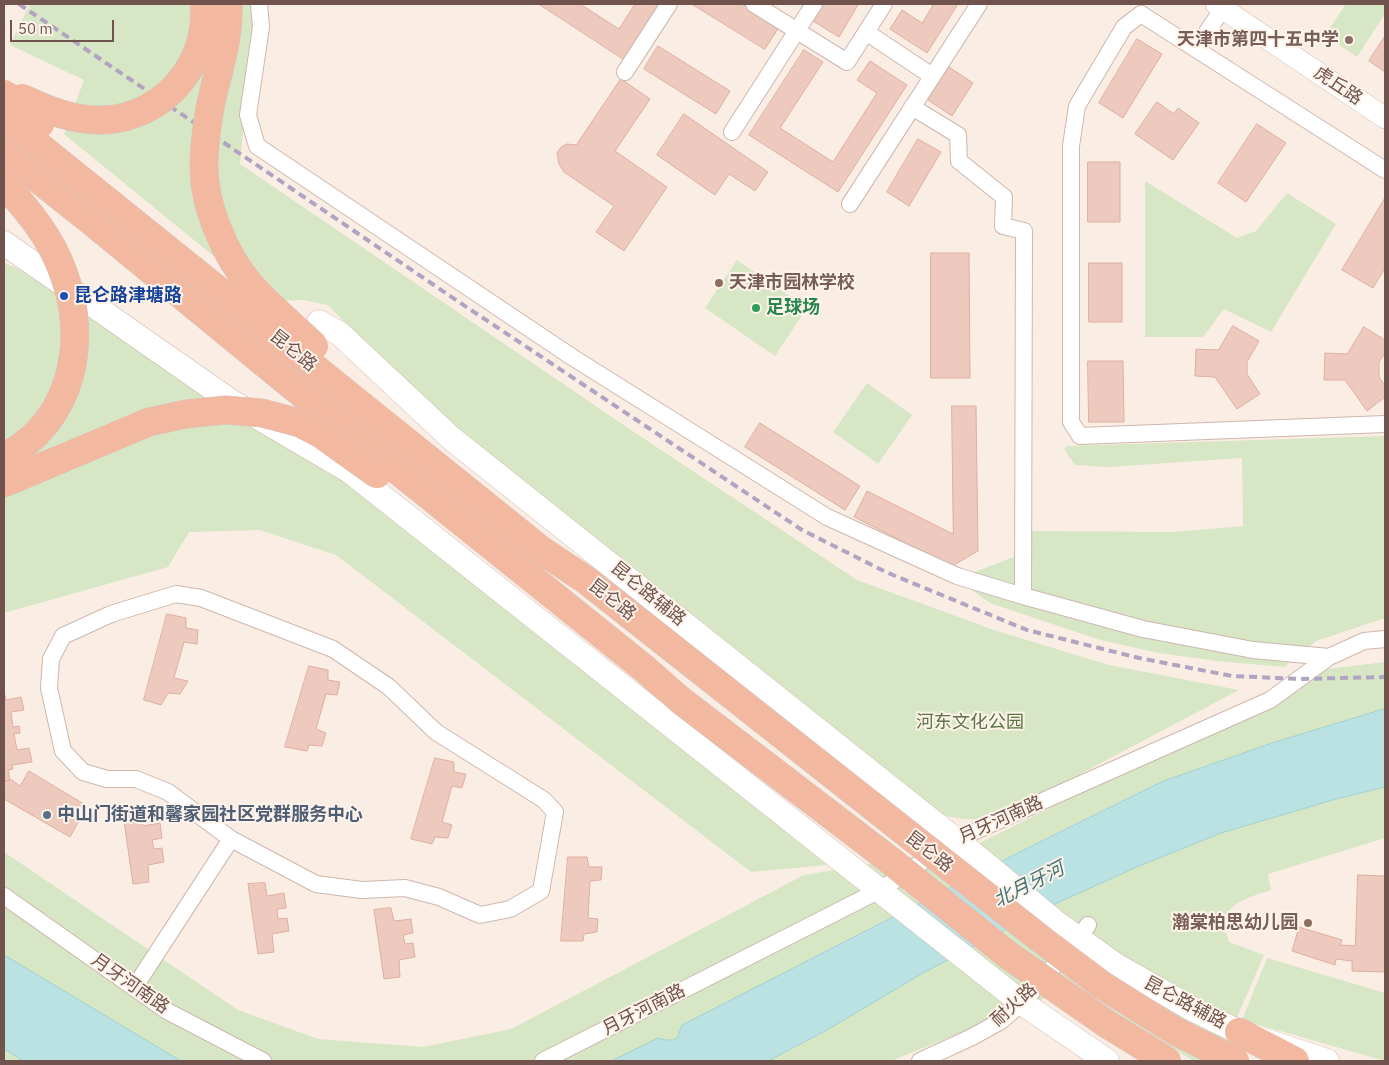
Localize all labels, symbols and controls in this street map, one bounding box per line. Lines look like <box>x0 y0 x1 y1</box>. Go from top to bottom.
scale bar <box>12 10 116 42</box>
text: 50 m <box>18 19 53 38</box>
place label: 天津市第四十五中学 <box>1177 29 1339 51</box>
marker: 天津市第四十五中学 <box>1343 34 1355 46</box>
street label: 虎丘路 <box>1310 62 1366 110</box>
place label: 天津市园林学校 <box>729 272 855 294</box>
marker: 天津市园林学校 <box>713 277 725 289</box>
place label: 昆仑路津塘路 <box>74 285 182 307</box>
marker: 昆仑路津塘路 <box>58 290 70 302</box>
place label: 足球场 <box>766 297 820 319</box>
marker: 足球场 <box>750 302 762 314</box>
street label: 昆仑路 <box>265 326 321 376</box>
street label: 昆仑路辅路 <box>606 557 690 631</box>
street label: 昆仑路 <box>584 575 640 625</box>
park label: 河东文化公园 <box>916 712 1024 734</box>
street label: 月牙河南路 <box>955 792 1047 848</box>
place label: 中山门街道和馨家园社区党群服务中心 <box>57 804 363 826</box>
marker: 中山门街道和馨家园社区党群服务中心 <box>41 809 53 821</box>
street label: 昆仑路 <box>901 827 957 877</box>
water label: 北月牙河 <box>990 858 1068 912</box>
place label: 瀚棠柏思幼儿园 <box>1172 912 1298 934</box>
marker: 瀚棠柏思幼儿园 <box>1302 917 1314 929</box>
street label: 月牙河南路 <box>87 949 173 1019</box>
street label: 昆仑路辅路 <box>1140 972 1230 1034</box>
street label: 耐火路 <box>987 979 1041 1031</box>
street label: 月牙河南路 <box>599 980 689 1040</box>

